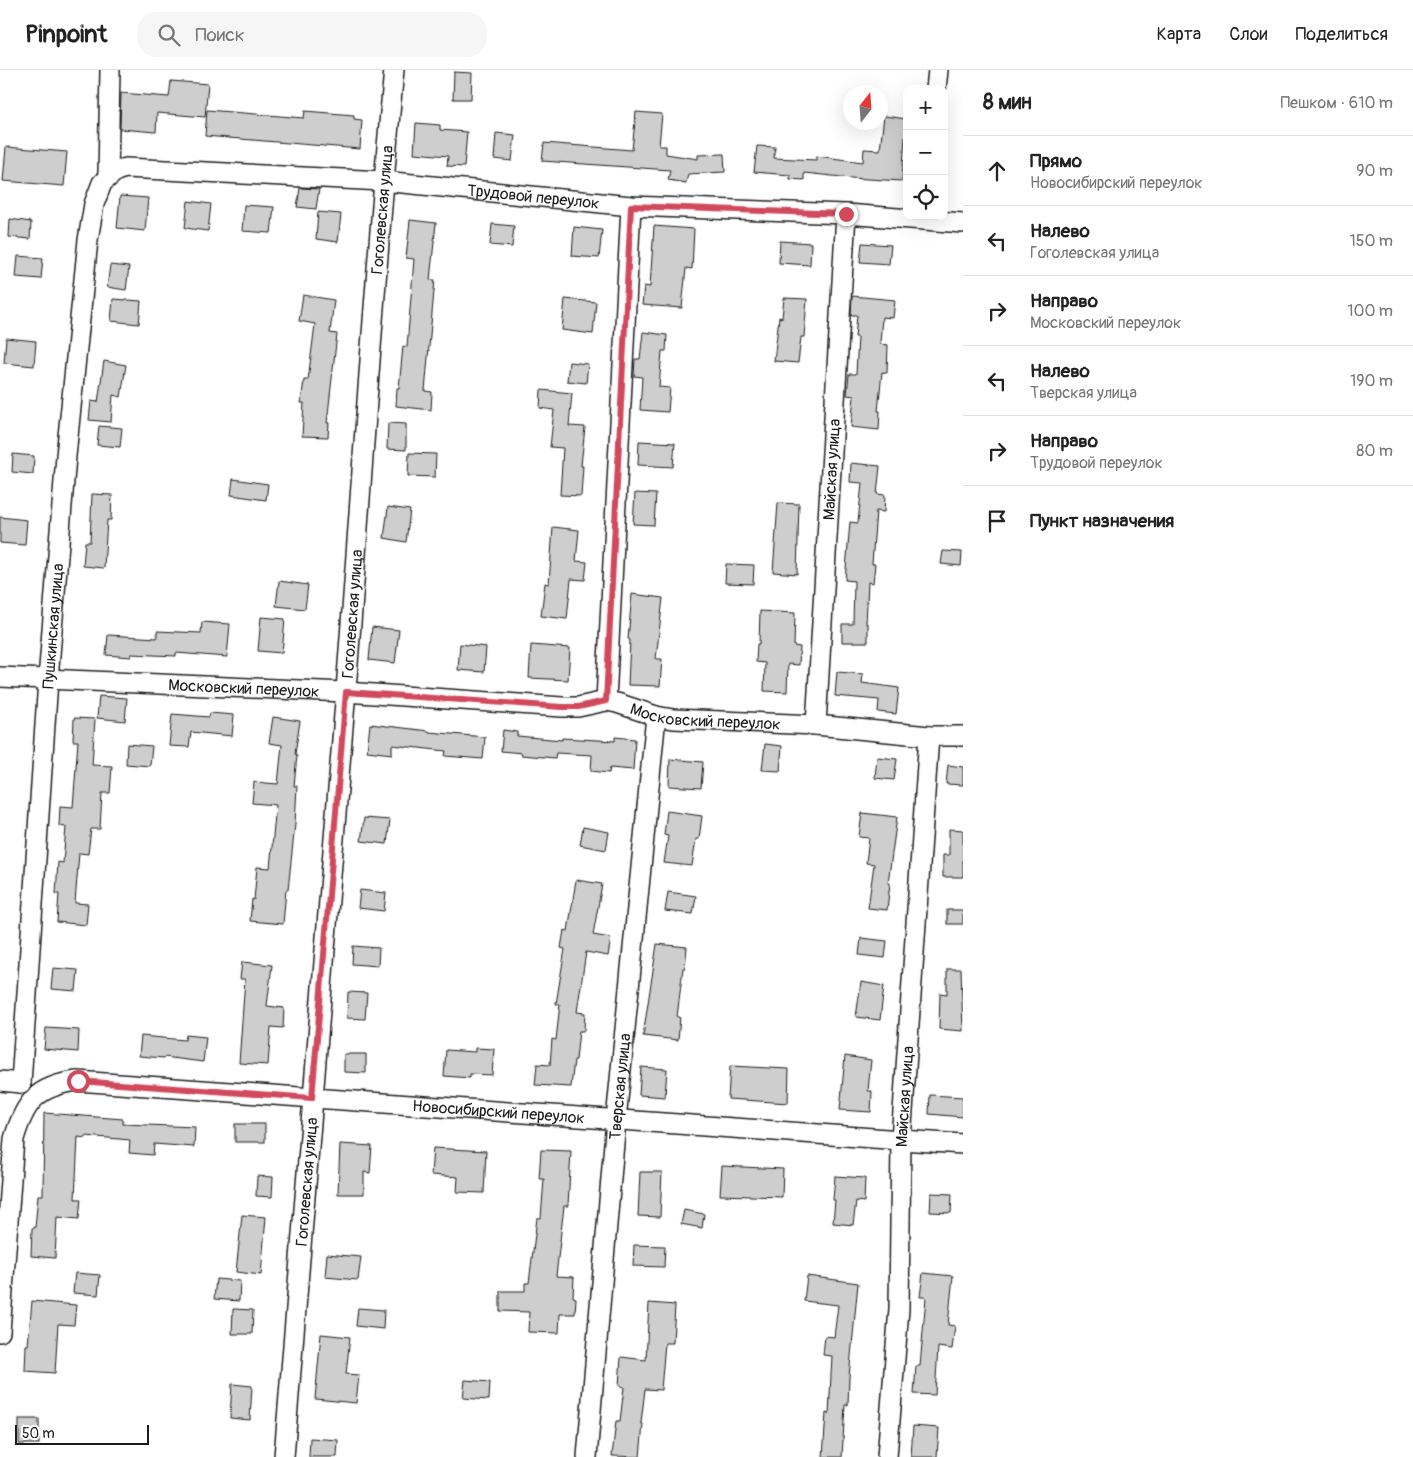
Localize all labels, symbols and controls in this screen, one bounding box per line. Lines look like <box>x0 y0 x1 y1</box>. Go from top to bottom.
search box <box>137 12 487 57</box>
text: Pinpoint <box>25 20 107 49</box>
icon: search <box>155 21 183 49</box>
text: Поиск <box>195 23 245 47</box>
text: Карта <box>1157 23 1201 46</box>
text: Слои <box>1229 23 1267 46</box>
text: Поделиться <box>1295 23 1388 46</box>
north arrow <box>843 85 888 130</box>
map controls <box>903 85 948 220</box>
button: + <box>903 85 948 130</box>
text: 8 мин <box>983 89 1032 116</box>
text: Пешком · 610 m <box>1281 93 1393 113</box>
button: − <box>903 130 948 175</box>
street label: Гоголевская улица <box>367 145 398 275</box>
text: Прямо <box>1030 149 1082 173</box>
icon: ahead <box>983 157 1011 185</box>
text: 90 m <box>1356 161 1393 181</box>
text: Новосибирский переулок <box>1030 173 1203 193</box>
button: locate <box>903 175 948 220</box>
street label: Трудовой переулок <box>466 181 600 214</box>
route end <box>835 203 858 226</box>
text: Налево <box>1030 219 1090 243</box>
icon: left <box>983 227 1011 255</box>
text: 150 m <box>1349 231 1393 251</box>
text: Гоголевская улица <box>1030 243 1159 263</box>
text: Направо <box>1030 289 1098 313</box>
icon: right <box>983 297 1011 325</box>
text: 100 m <box>1347 301 1393 321</box>
text: Московский переулок <box>1030 313 1181 333</box>
text: Налево <box>1030 359 1090 383</box>
icon: left <box>983 367 1011 395</box>
text: 190 m <box>1350 371 1393 391</box>
text: Тверская улица <box>1030 383 1137 403</box>
street label: Майская улица <box>819 418 845 521</box>
text: Направо <box>1030 429 1098 453</box>
icon: right <box>983 437 1011 465</box>
text: 80 m <box>1356 441 1393 461</box>
text: Трудовой переулок <box>1030 453 1163 473</box>
icon: arrive <box>983 507 1011 535</box>
text: Пункт назначения <box>1030 509 1174 533</box>
street label: Гоголевская улица <box>338 549 367 679</box>
street label: Пушкинская улица <box>38 563 68 690</box>
street label: Московский переулок <box>168 675 320 702</box>
street label: Московский переулок <box>627 699 781 735</box>
street label: Тверская улица <box>605 1032 636 1141</box>
street label: Майская улица <box>892 1045 918 1147</box>
route start <box>67 1070 90 1093</box>
street label: Новосибирский переулок <box>412 1096 585 1128</box>
street label: Гоголевская улица <box>292 1117 322 1247</box>
scale bar <box>15 1422 149 1445</box>
text: 50 m <box>22 1425 55 1442</box>

